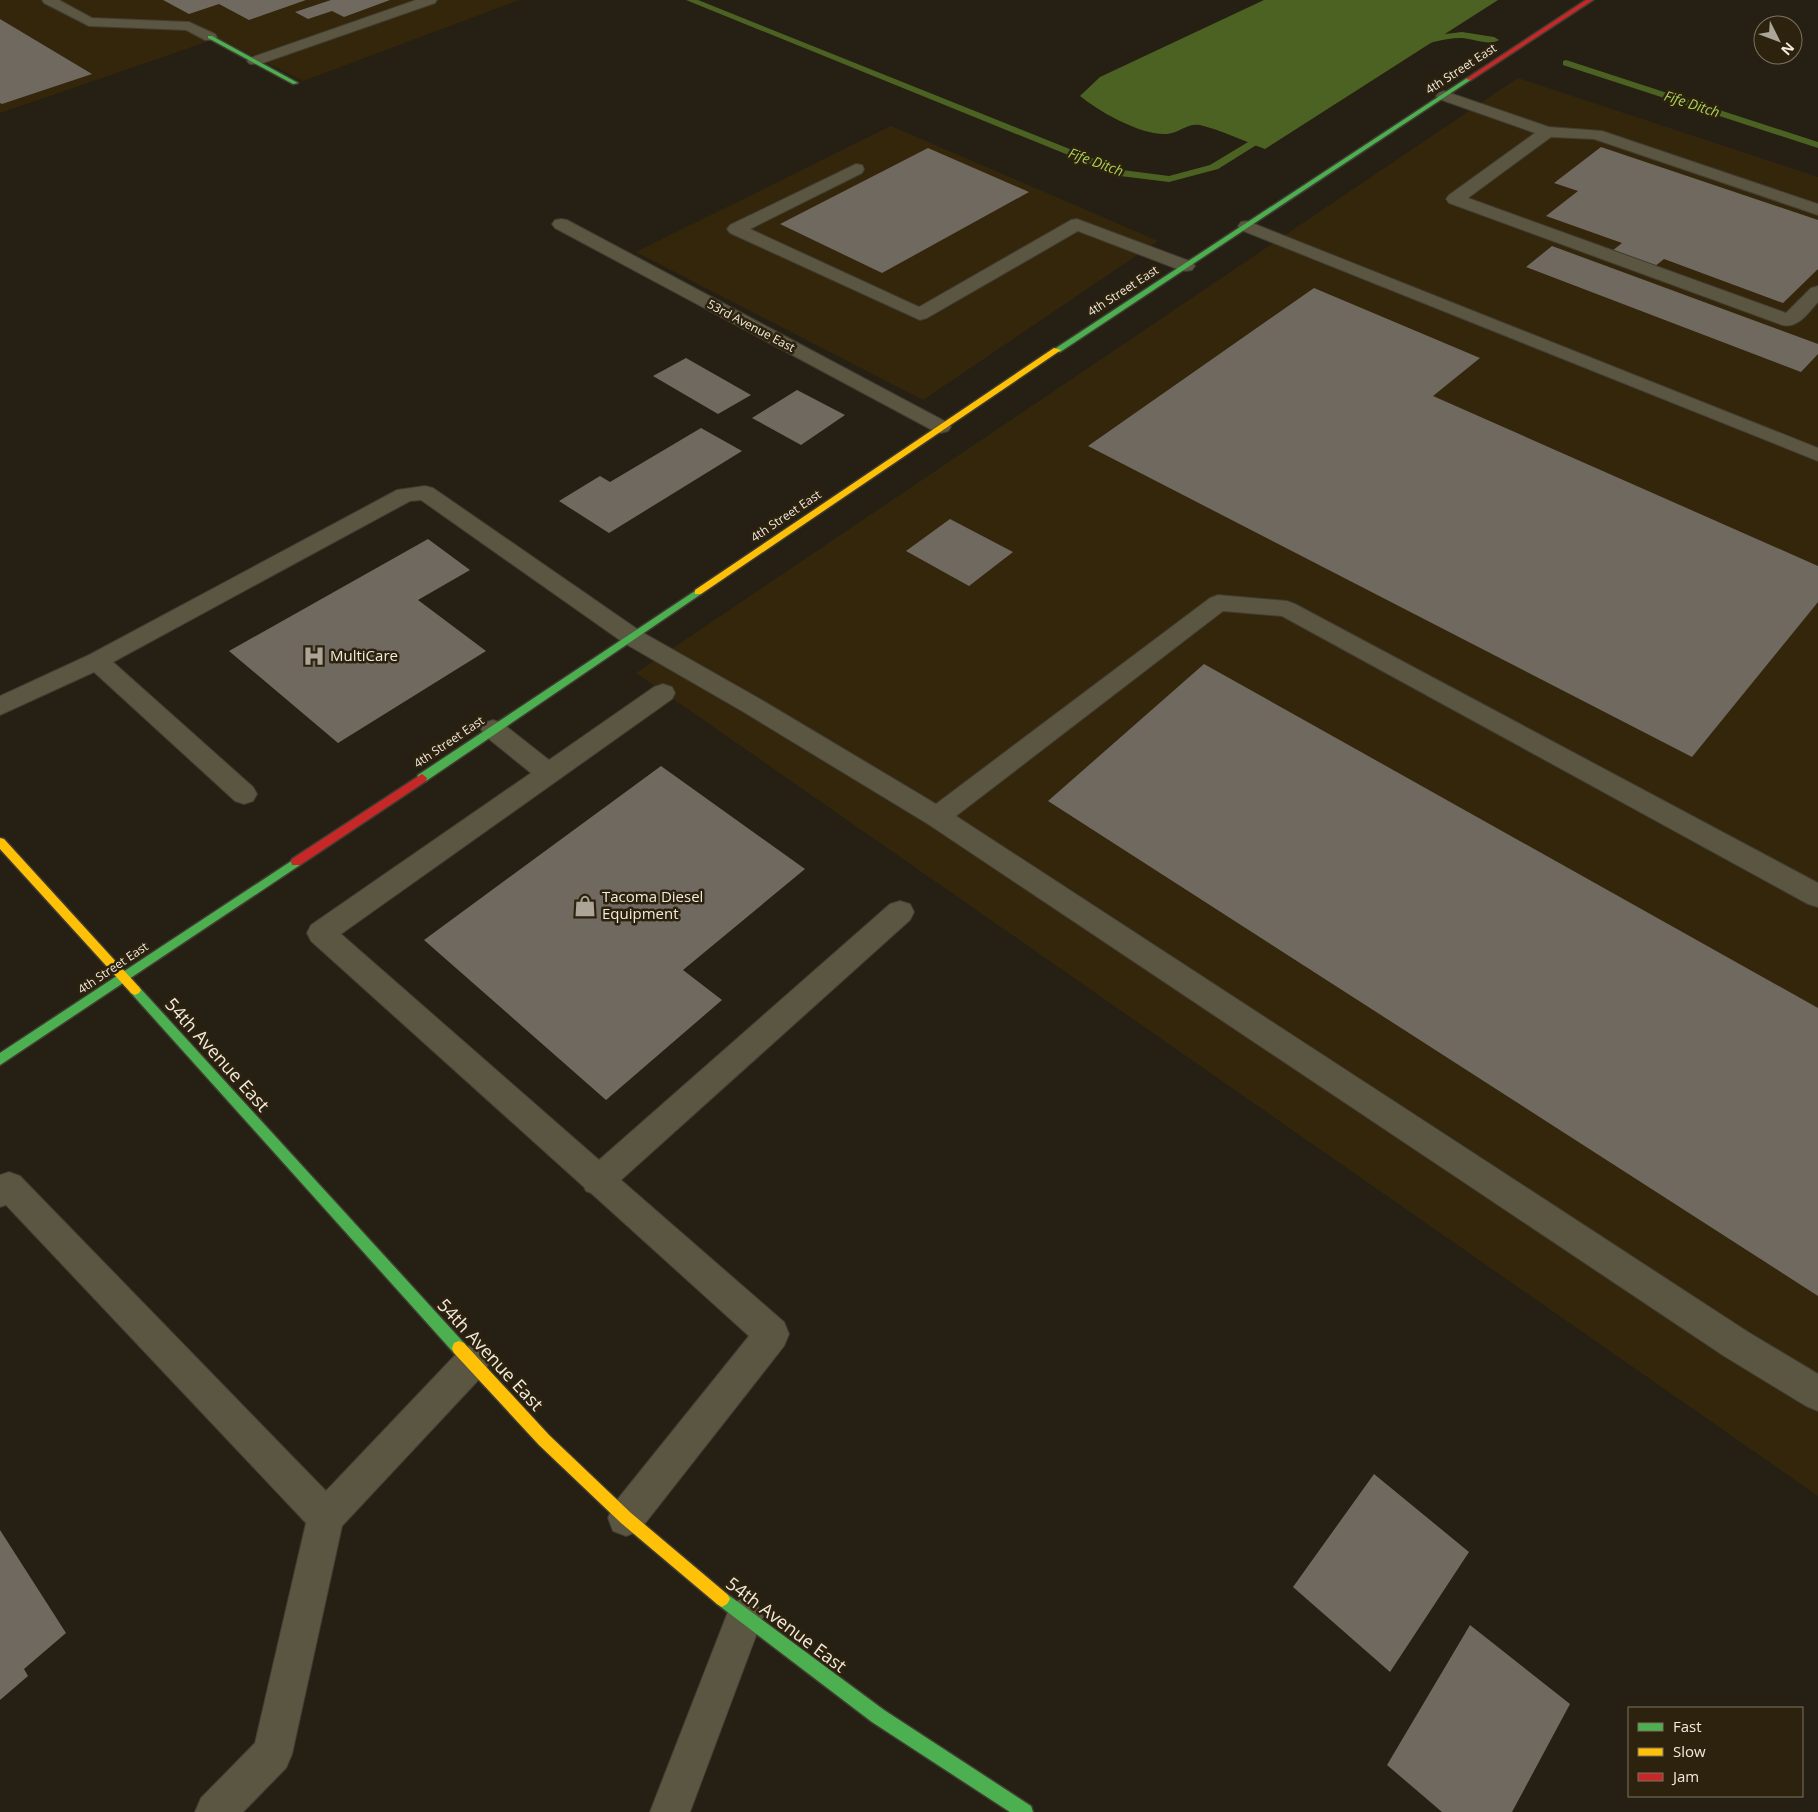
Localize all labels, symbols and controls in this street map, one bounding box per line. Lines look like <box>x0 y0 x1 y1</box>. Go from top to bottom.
north arrow <box>1753 15 1803 65</box>
text: N <box>1777 38 1799 60</box>
street label: 4th Street East <box>1422 39 1500 98</box>
water label: Fife Ditch <box>1662 86 1722 121</box>
water label: Fife Ditch <box>1066 143 1126 180</box>
street label: 4th Street East <box>1084 261 1162 320</box>
street label: 53rd Avenue East <box>704 295 798 356</box>
street label: 4th Street East <box>747 486 824 545</box>
hospital icon: MultiCare <box>301 643 327 669</box>
place label: MultiCare <box>330 645 398 665</box>
street label: 4th Street East <box>410 712 487 771</box>
place label: Tacoma Diesel Equipment <box>602 886 703 923</box>
shop icon: Tacoma Diesel Equipment <box>572 893 598 919</box>
street label: 4th Street East <box>74 938 151 997</box>
street label: 54th Avenue East <box>160 992 275 1116</box>
street label: 54th Avenue East <box>432 1293 549 1416</box>
street label: 54th Avenue East <box>721 1571 852 1677</box>
legend <box>1628 1707 1803 1797</box>
text: Fast <box>1673 1716 1702 1736</box>
text: Slow <box>1673 1741 1706 1761</box>
text: Jam <box>1671 1766 1699 1786</box>

